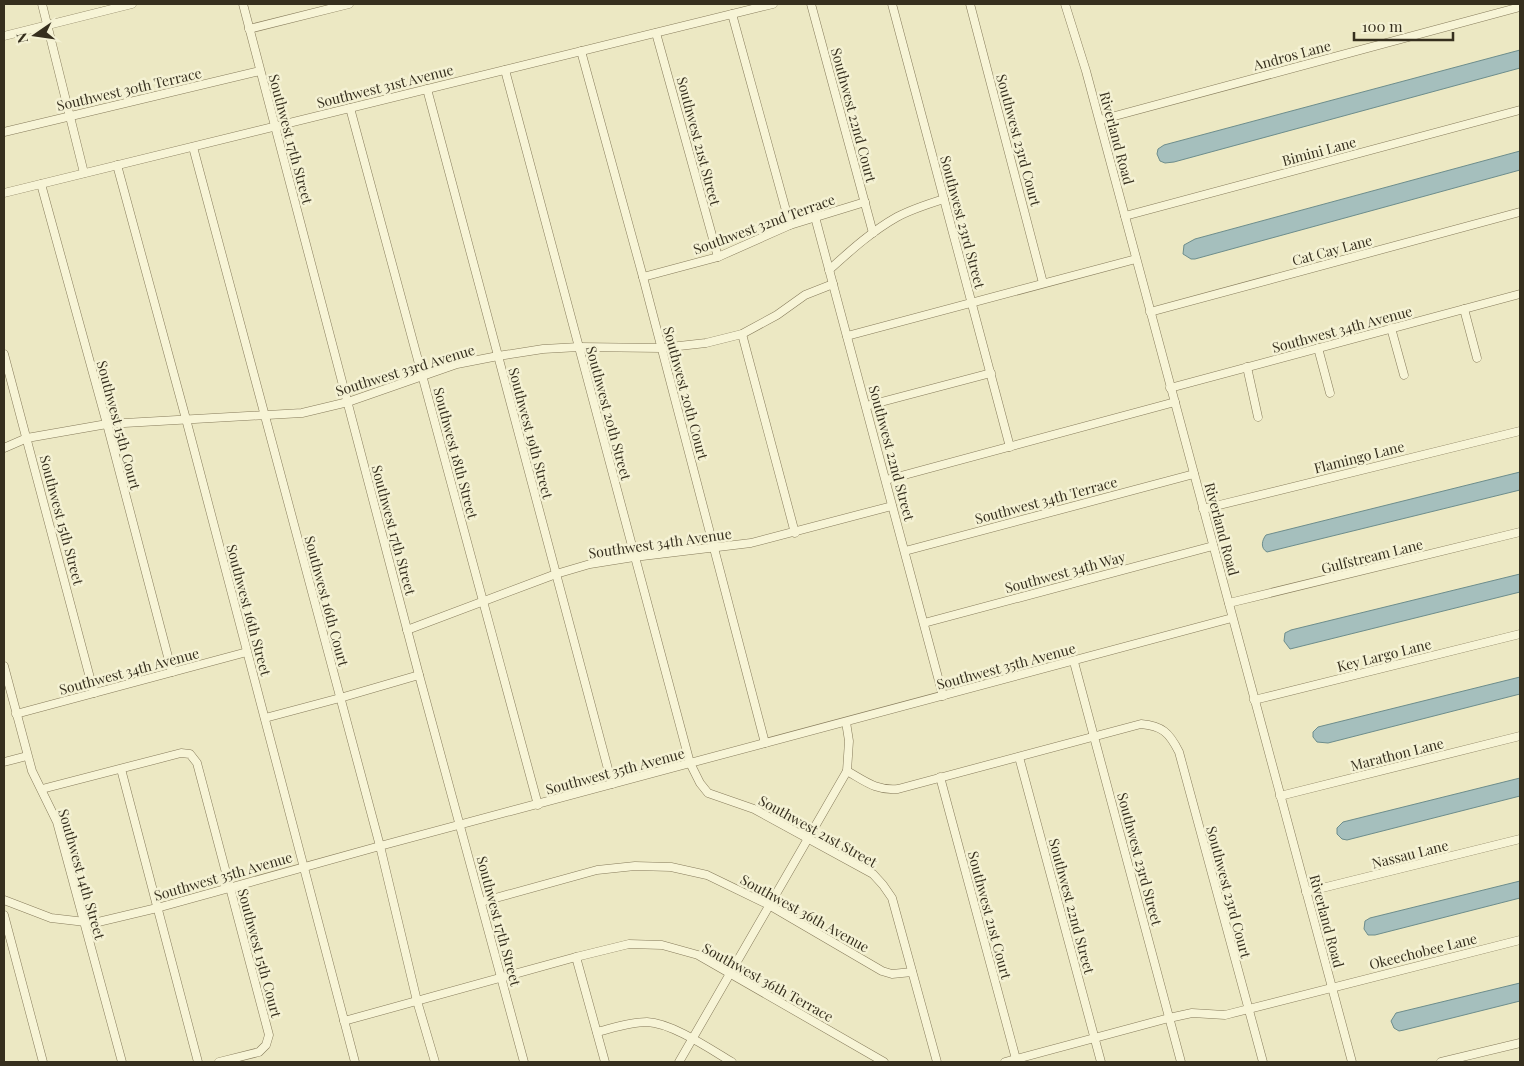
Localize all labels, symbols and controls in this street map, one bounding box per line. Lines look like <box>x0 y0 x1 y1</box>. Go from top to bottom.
north arrow <box>10 10 60 60</box>
scale bar <box>1354 10 1453 42</box>
text: 100 m <box>1362 16 1403 36</box>
text: N <box>11 31 32 45</box>
street label: Andros Lane <box>1250 36 1333 75</box>
street label: Southwest 22nd Court <box>827 46 881 185</box>
street label: Southwest 31st Avenue <box>315 60 455 112</box>
street label: Southwest 30th Terrace <box>55 63 203 115</box>
street label: Southwest 17th Street <box>265 72 318 207</box>
street label: Southwest 23rd Court <box>992 72 1046 209</box>
street label: Southwest 21st Street <box>673 75 726 208</box>
street label: Riverland Road <box>1095 89 1139 187</box>
street label: Bimini Lane <box>1280 132 1358 170</box>
street label: Southwest 23rd Street <box>936 153 990 292</box>
street label: Southwest 32nd Terrace <box>690 189 838 259</box>
street label: Cat Cay Lane <box>1290 230 1374 270</box>
street label: Southwest 34th Avenue <box>1270 301 1414 357</box>
street label: Southwest 20th Court <box>659 324 713 463</box>
street label: Southwest 33rd Avenue <box>333 340 477 400</box>
street label: Southwest 20th Street <box>582 344 636 483</box>
street label: Southwest 15th Court <box>93 358 146 493</box>
street label: Southwest 19th Street <box>504 365 558 502</box>
street label: Southwest 22nd Street <box>865 383 920 524</box>
street label: Southwest 18th Street <box>429 385 483 522</box>
street label: Flamingo Lane <box>1312 437 1406 477</box>
street label: Southwest 15th Street <box>36 453 89 588</box>
street label: Southwest 17th Street <box>368 463 421 598</box>
street label: Southwest 34th Terrace <box>973 472 1119 528</box>
street label: Riverland Road <box>1200 480 1244 578</box>
street label: Southwest 34th Avenue <box>587 524 733 562</box>
street label: Southwest 16th Court <box>300 534 354 669</box>
street label: Gulfstream Lane <box>1319 534 1425 578</box>
street label: Southwest 16th Street <box>222 542 276 679</box>
street label: Southwest 34th Way <box>1003 547 1127 597</box>
street label: Key Largo Lane <box>1335 634 1433 676</box>
street label: Southwest 35th Avenue <box>934 638 1078 694</box>
street label: Southwest 34th Avenue <box>57 643 201 699</box>
street label: Marathon Lane <box>1348 733 1446 775</box>
street label: Southwest 35th Avenue <box>543 743 687 799</box>
street label: Southwest 23rd Street <box>1113 790 1167 929</box>
street label: Southwest 21st Street <box>755 791 881 872</box>
street label: Southwest 14th Street <box>54 806 110 942</box>
street label: Southwest 23rd Court <box>1202 824 1256 961</box>
street label: Nassau Lane <box>1370 835 1450 873</box>
street label: Southwest 22nd Street <box>1045 836 1100 977</box>
street label: Southwest 35th Avenue <box>152 847 294 905</box>
street label: Southwest 21st Court <box>964 849 1016 982</box>
street label: Southwest 17th Street <box>473 854 526 989</box>
street label: Southwest 36th Avenue <box>737 870 873 956</box>
street label: Riverland Road <box>1305 872 1349 970</box>
street label: Southwest 15th Court <box>234 886 287 1021</box>
street label: Okeechobee Lane <box>1367 928 1479 974</box>
street label: Southwest 36th Terrace <box>699 938 837 1026</box>

